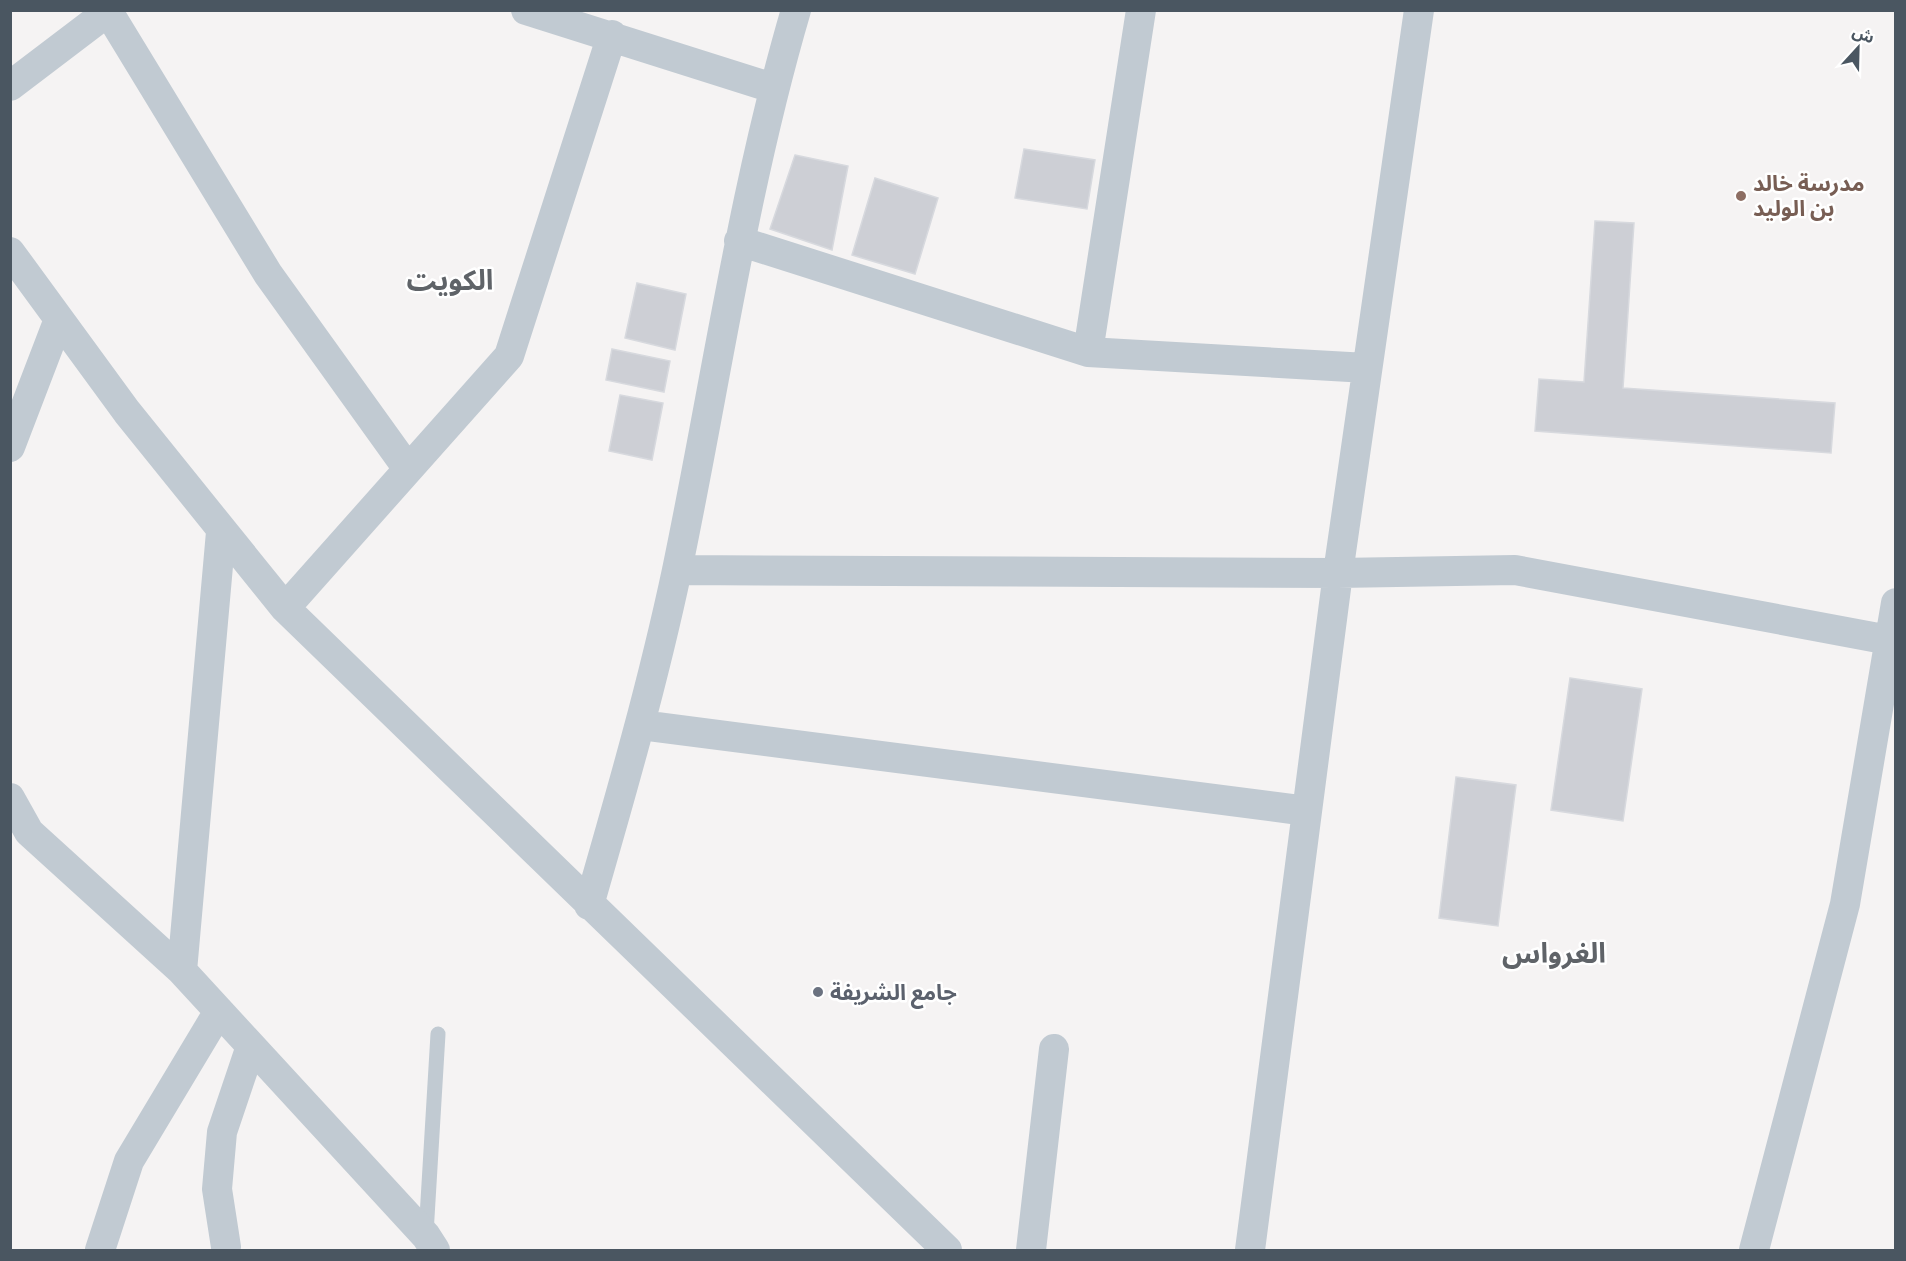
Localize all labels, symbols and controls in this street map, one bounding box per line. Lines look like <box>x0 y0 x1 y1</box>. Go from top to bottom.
north arrow <box>1828 18 1888 78</box>
text: ش <box>1850 21 1878 47</box>
place label: مدرسة خالد بن الوليد <box>1753 169 1865 221</box>
marker: مدرسة خالد بن الوليد <box>1734 189 1748 203</box>
district label: الكويت <box>407 262 493 296</box>
district label: الغرواس <box>1502 935 1606 970</box>
place label: جامع الشريفة <box>830 978 957 1009</box>
marker: جامع الشريفة <box>811 985 825 999</box>

